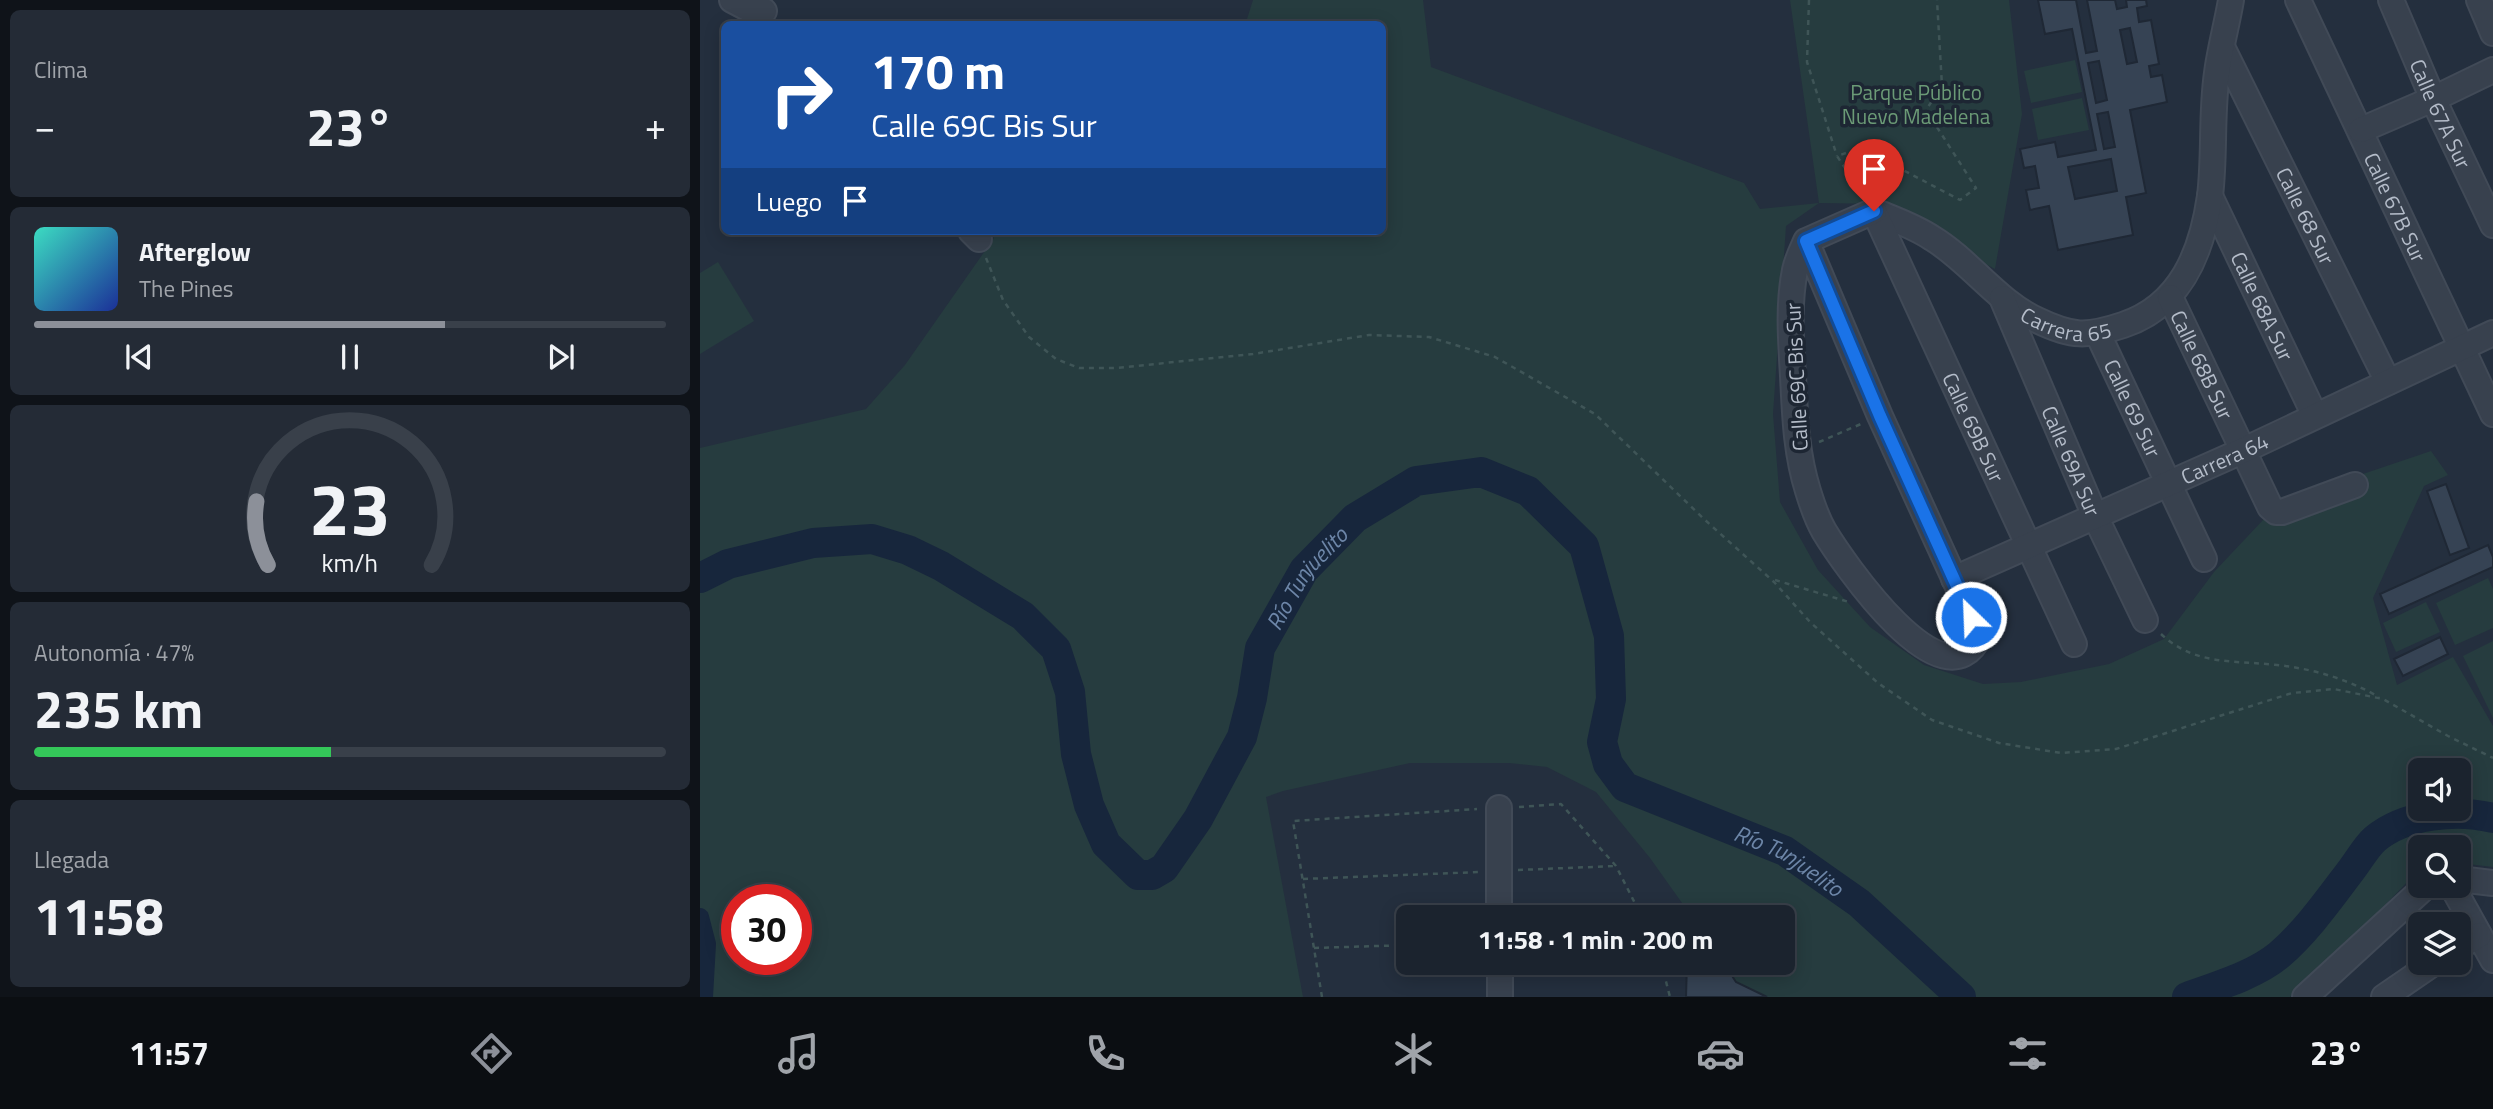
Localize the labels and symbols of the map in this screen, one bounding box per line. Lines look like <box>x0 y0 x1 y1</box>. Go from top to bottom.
street label: Calle 67A Sur <box>2402 54 2480 174</box>
park label: Parque Público Nuevo Madelena <box>1842 76 1991 132</box>
pin <box>1844 139 1904 211</box>
street label: Calle 67B Sur <box>2356 147 2435 267</box>
street label: Calle 68 Sur <box>2268 162 2343 270</box>
street label: Calle 68A Sur <box>2223 246 2302 366</box>
street label: Carrera 65 <box>2015 298 2115 350</box>
street label: Calle 69C Bis Sur <box>1776 302 1816 452</box>
street label: Calle 68B Sur <box>2162 305 2242 425</box>
street label: Calle 69 Sur <box>2096 354 2170 462</box>
street label: Calle 69B Sur <box>1935 367 2013 487</box>
street label: Calle 69A Sur <box>2034 401 2109 521</box>
street label: Carrera 64 <box>2176 425 2273 492</box>
water label: Río Tunjuelito <box>1256 518 1356 636</box>
position arrow <box>1934 580 2008 654</box>
water label: Río Tunjuelito <box>1729 815 1852 905</box>
speed limit sign: 30 <box>721 884 812 975</box>

